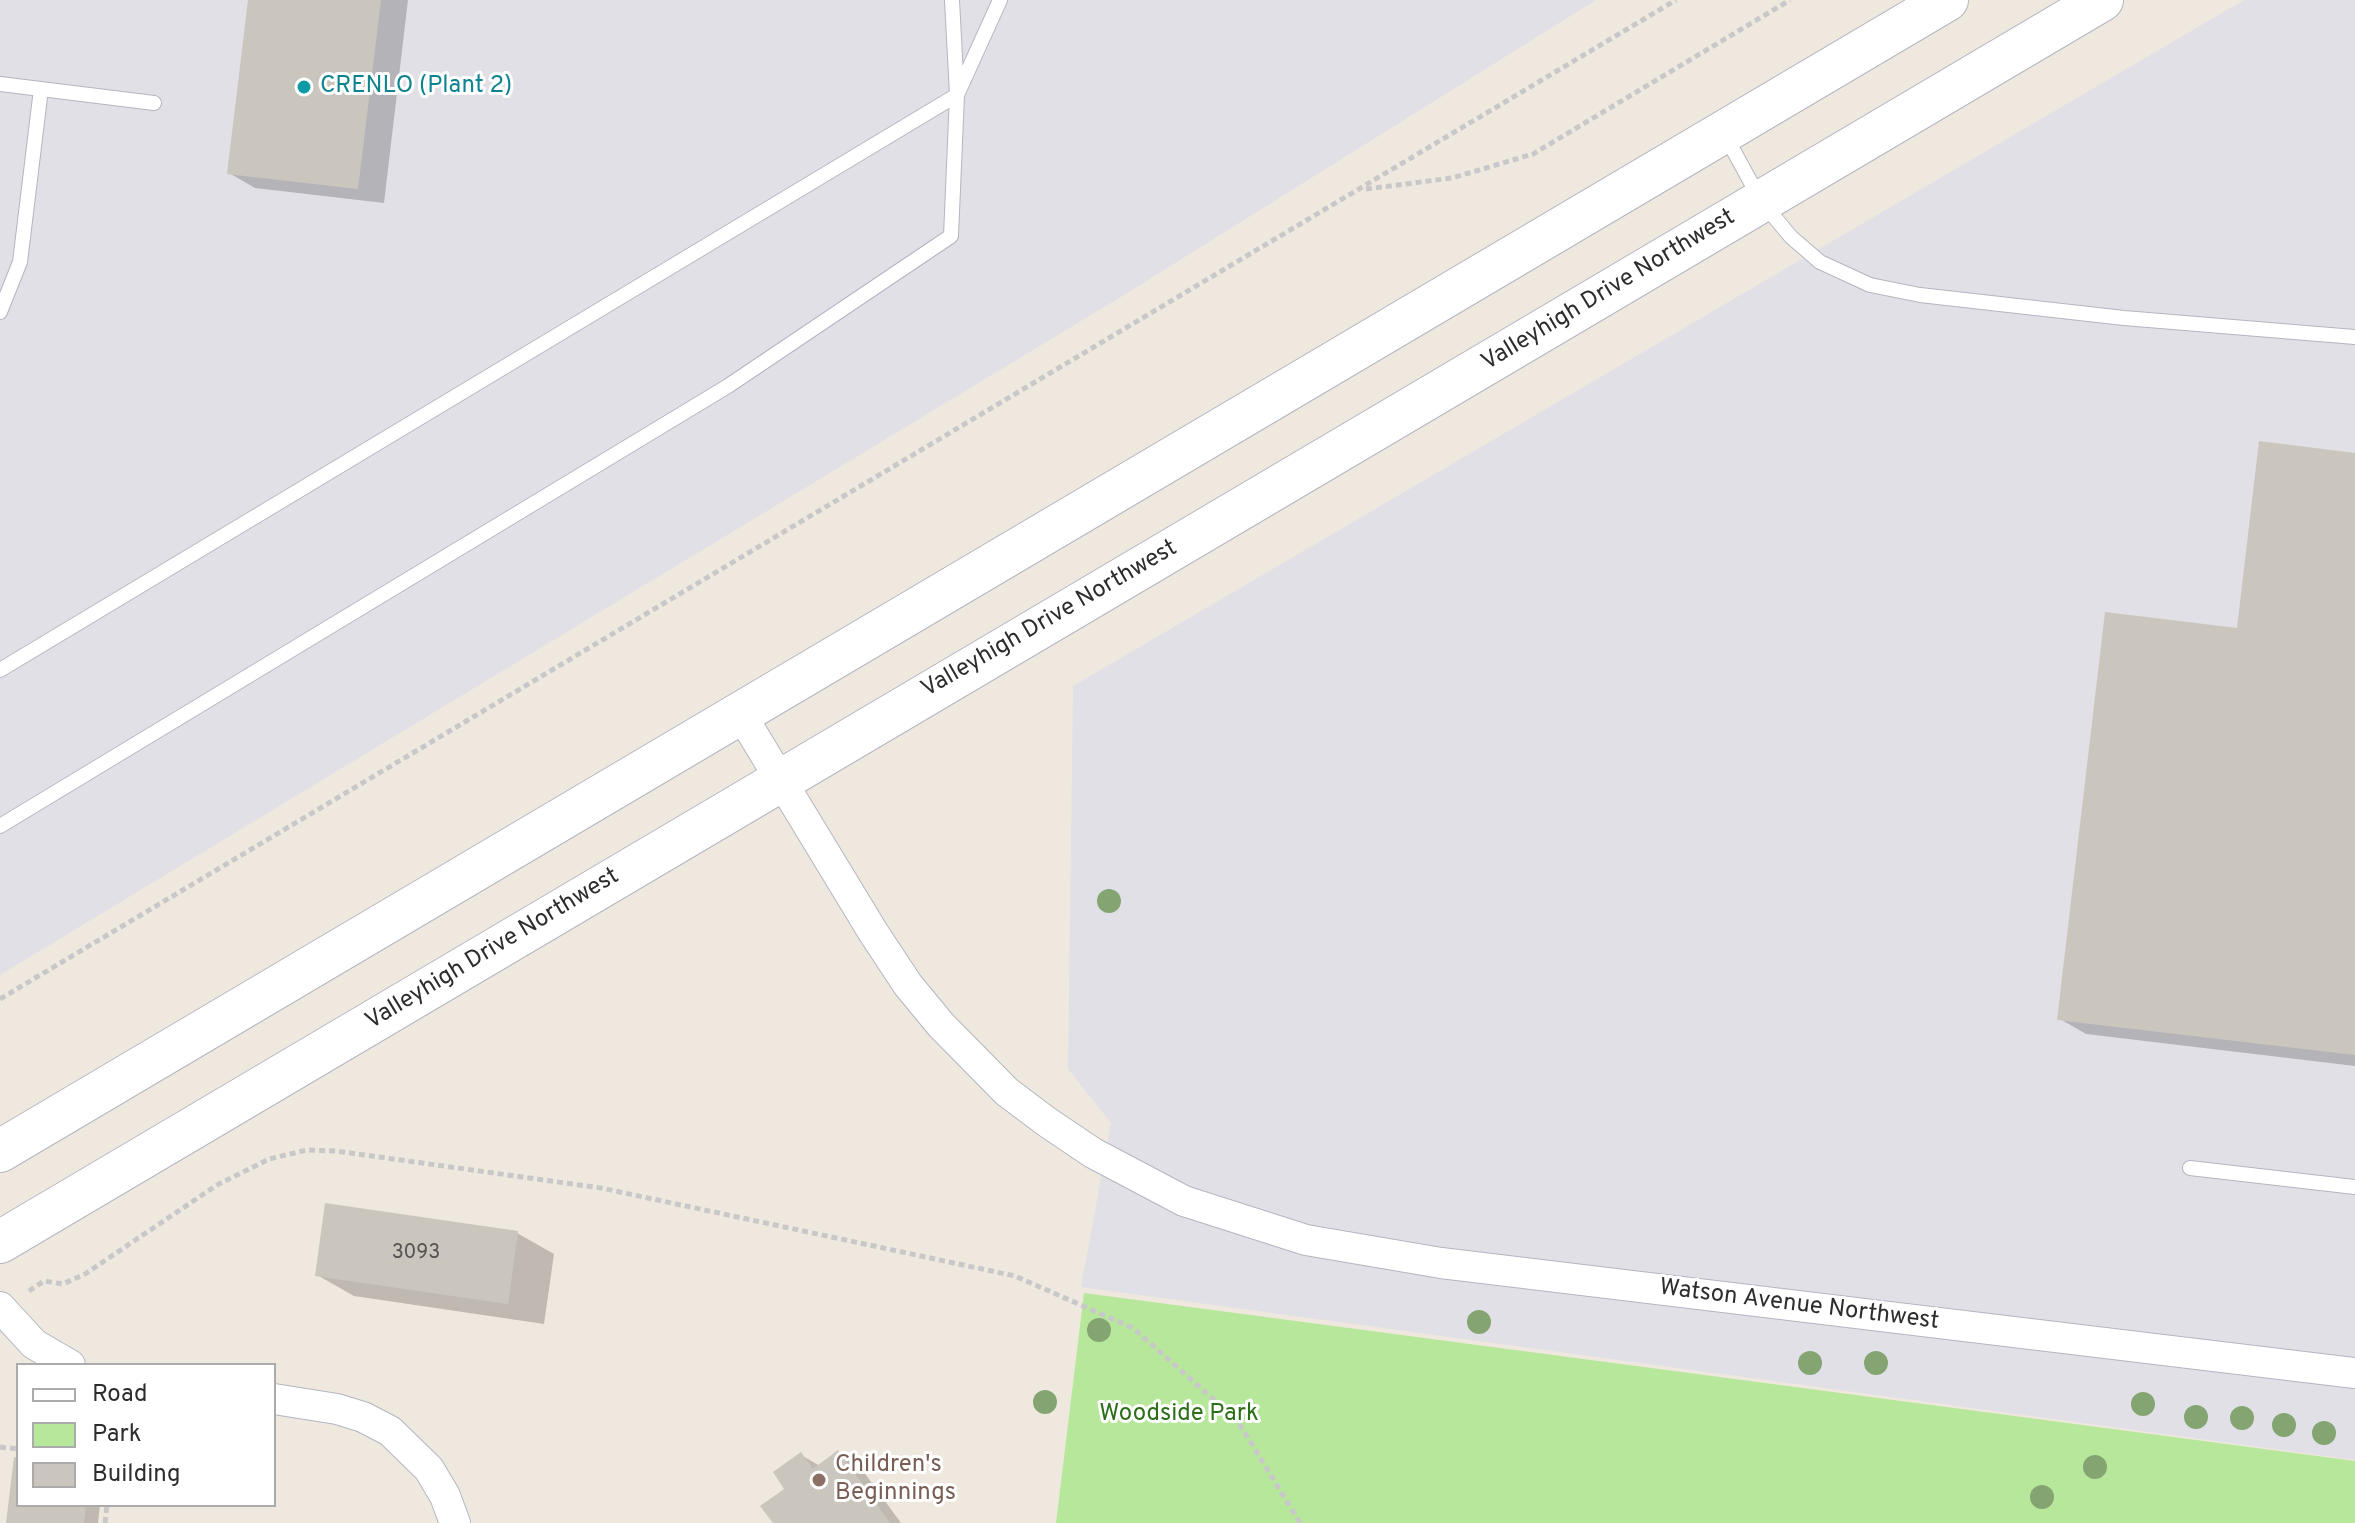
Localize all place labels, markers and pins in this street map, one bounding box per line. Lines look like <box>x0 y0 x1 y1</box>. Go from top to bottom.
place label: CRENLO (Plant 2) <box>320 73 512 101</box>
marker: CRENLO (Plant 2) <box>295 78 313 96</box>
place label: Children's Beginnings <box>835 1452 956 1508</box>
marker: Children's Beginnings <box>810 1471 828 1489</box>

